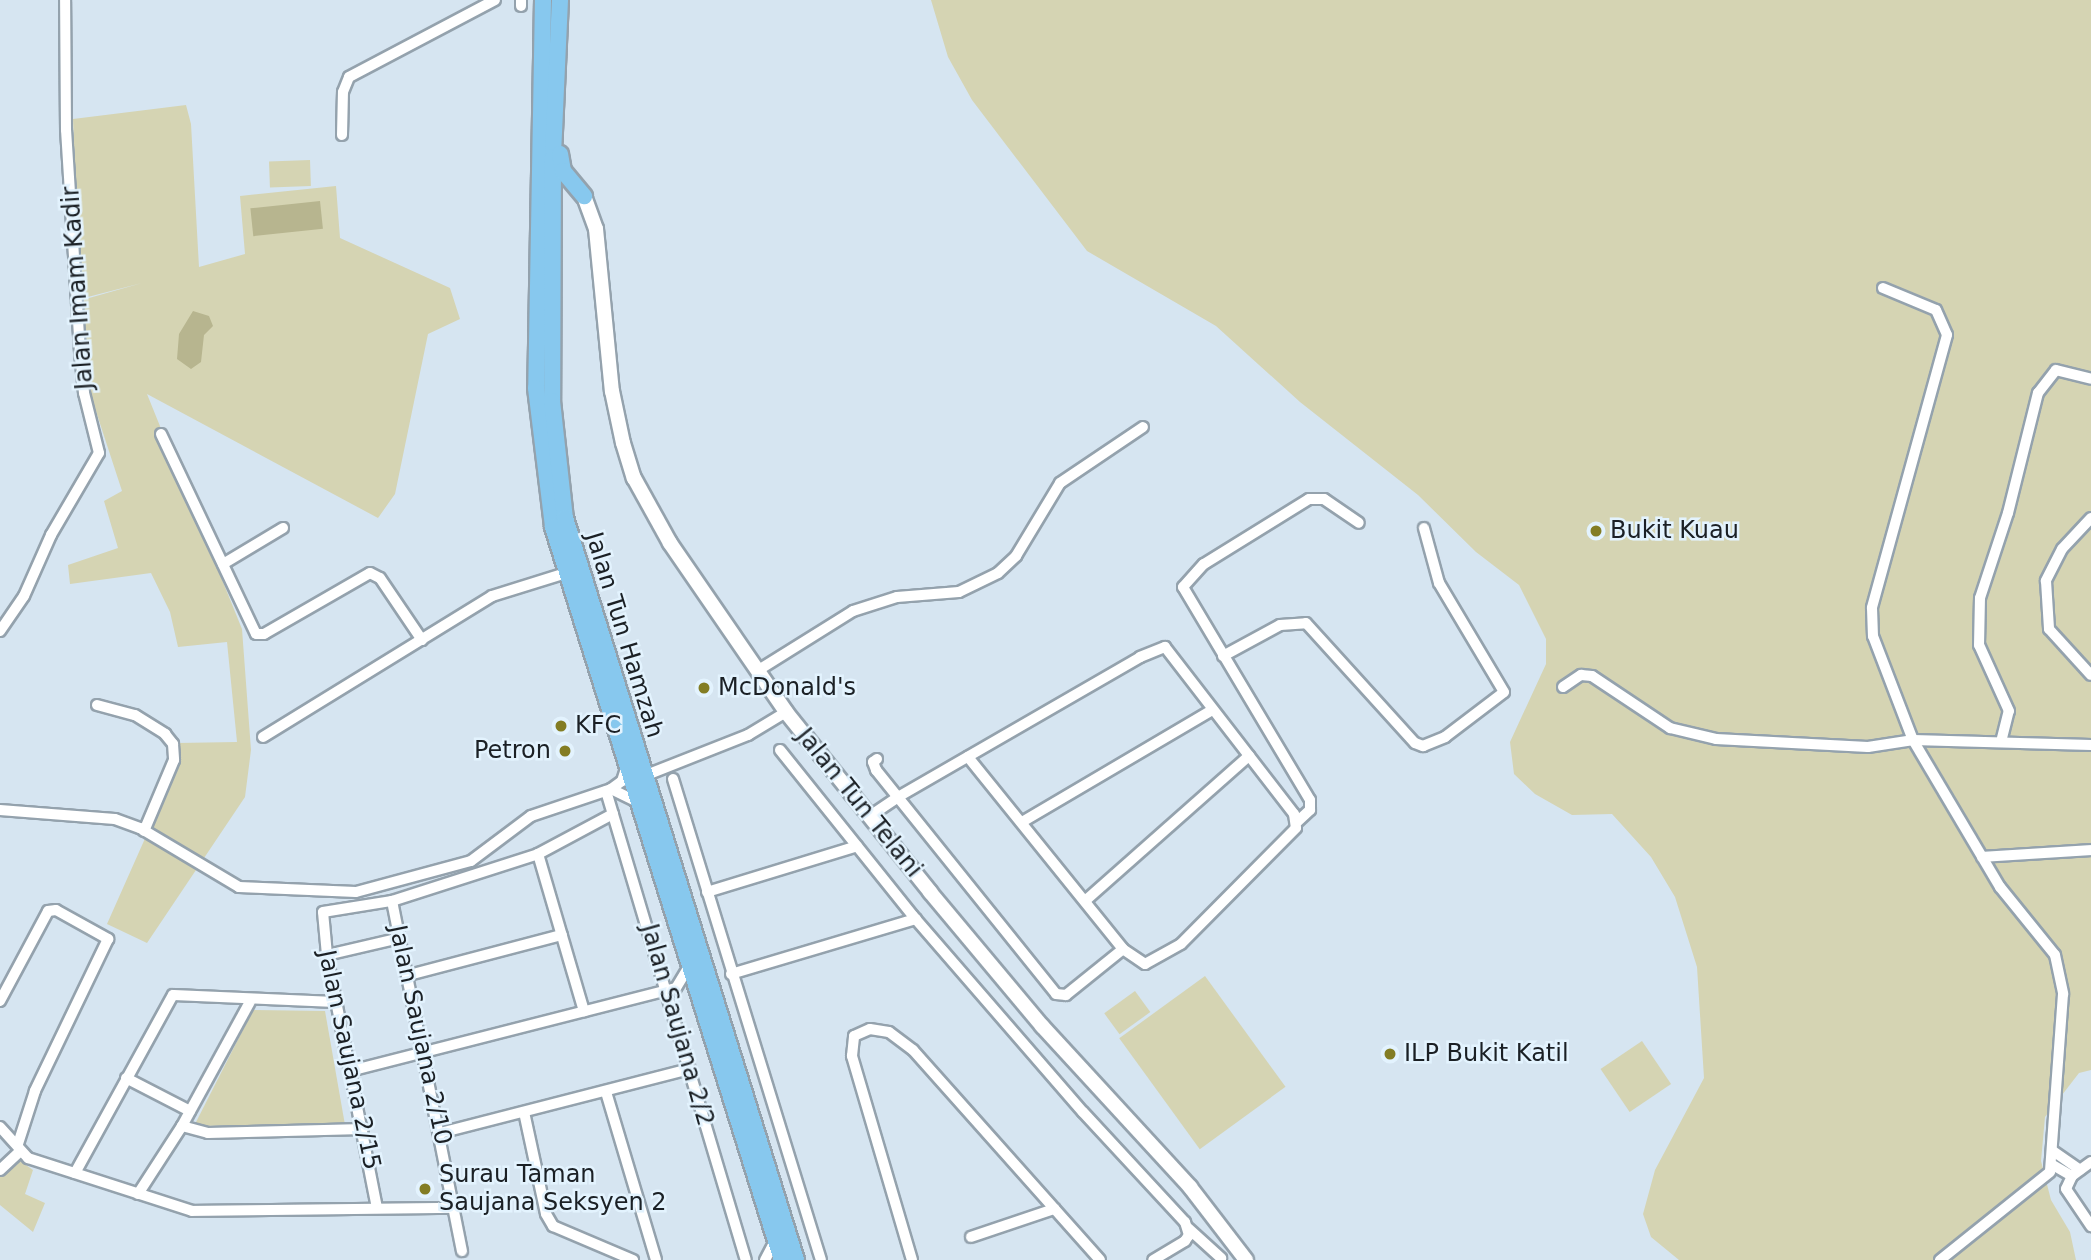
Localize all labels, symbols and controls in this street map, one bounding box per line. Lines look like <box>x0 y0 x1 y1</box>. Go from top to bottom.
street label: Jalan Imam Kadir <box>57 185 99 391</box>
place label: Bukit Kuau <box>1610 517 1739 545</box>
marker: Bukit Kuau <box>1588 523 1604 539</box>
street label: Jalan Tun Hamzah <box>579 529 669 741</box>
place label: McDonald's <box>718 674 856 702</box>
marker: McDonald's <box>696 680 712 696</box>
place label: KFC <box>575 712 621 740</box>
marker: KFC <box>553 718 569 734</box>
street label: Jalan Tun Telani <box>790 723 928 883</box>
place label: Petron <box>474 737 551 765</box>
marker: Petron <box>557 743 573 759</box>
street label: Jalan Saujana 2/2 <box>634 921 720 1129</box>
street label: Jalan Saujana 2/10 <box>383 922 457 1148</box>
street label: Jalan Saujana 2/15 <box>312 947 386 1173</box>
place label: ILP Bukit Katil <box>1404 1040 1569 1068</box>
marker: ILP Bukit Katil <box>1382 1046 1398 1062</box>
place label: Surau Taman Saujana Seksyen 2 <box>439 1161 667 1217</box>
marker: Surau Taman Saujana Seksyen 2 <box>417 1181 433 1197</box>

